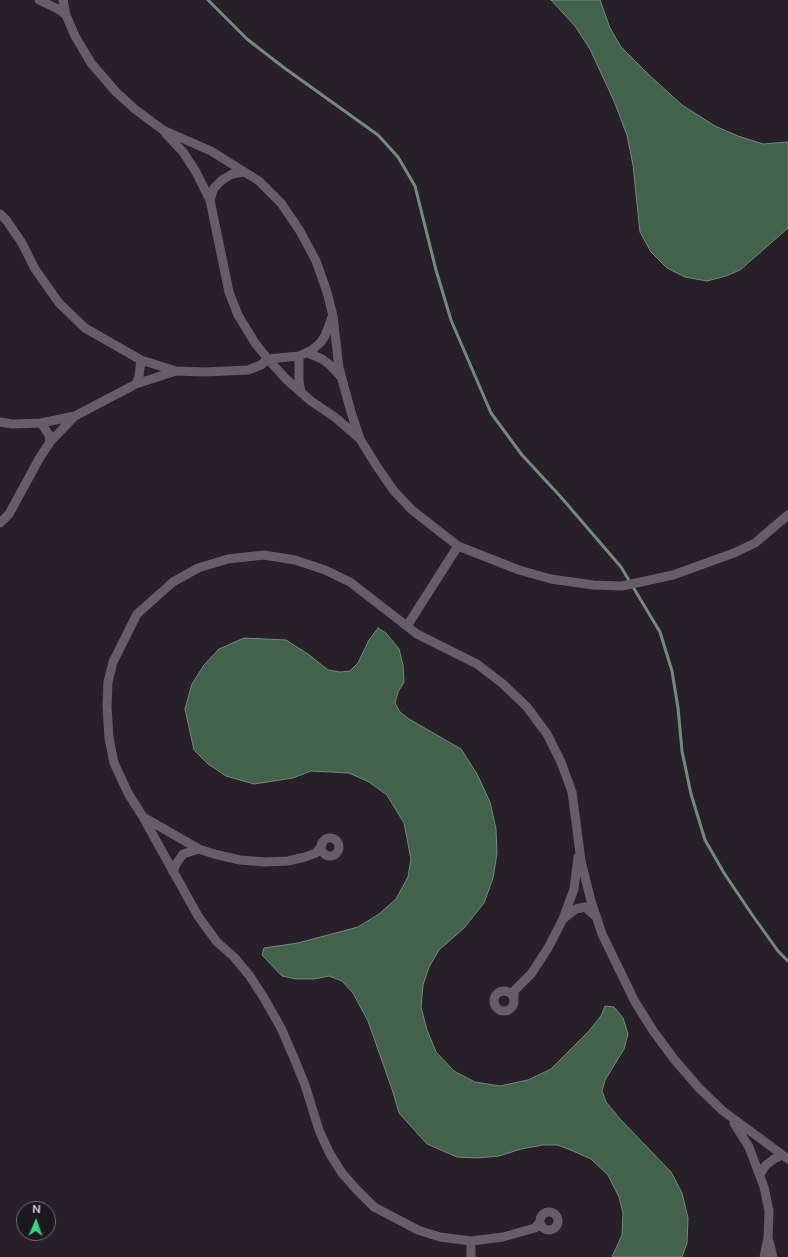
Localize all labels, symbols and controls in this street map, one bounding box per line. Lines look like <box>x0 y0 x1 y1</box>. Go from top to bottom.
north arrow <box>16 1201 56 1241</box>
text: N <box>32 1202 41 1217</box>

